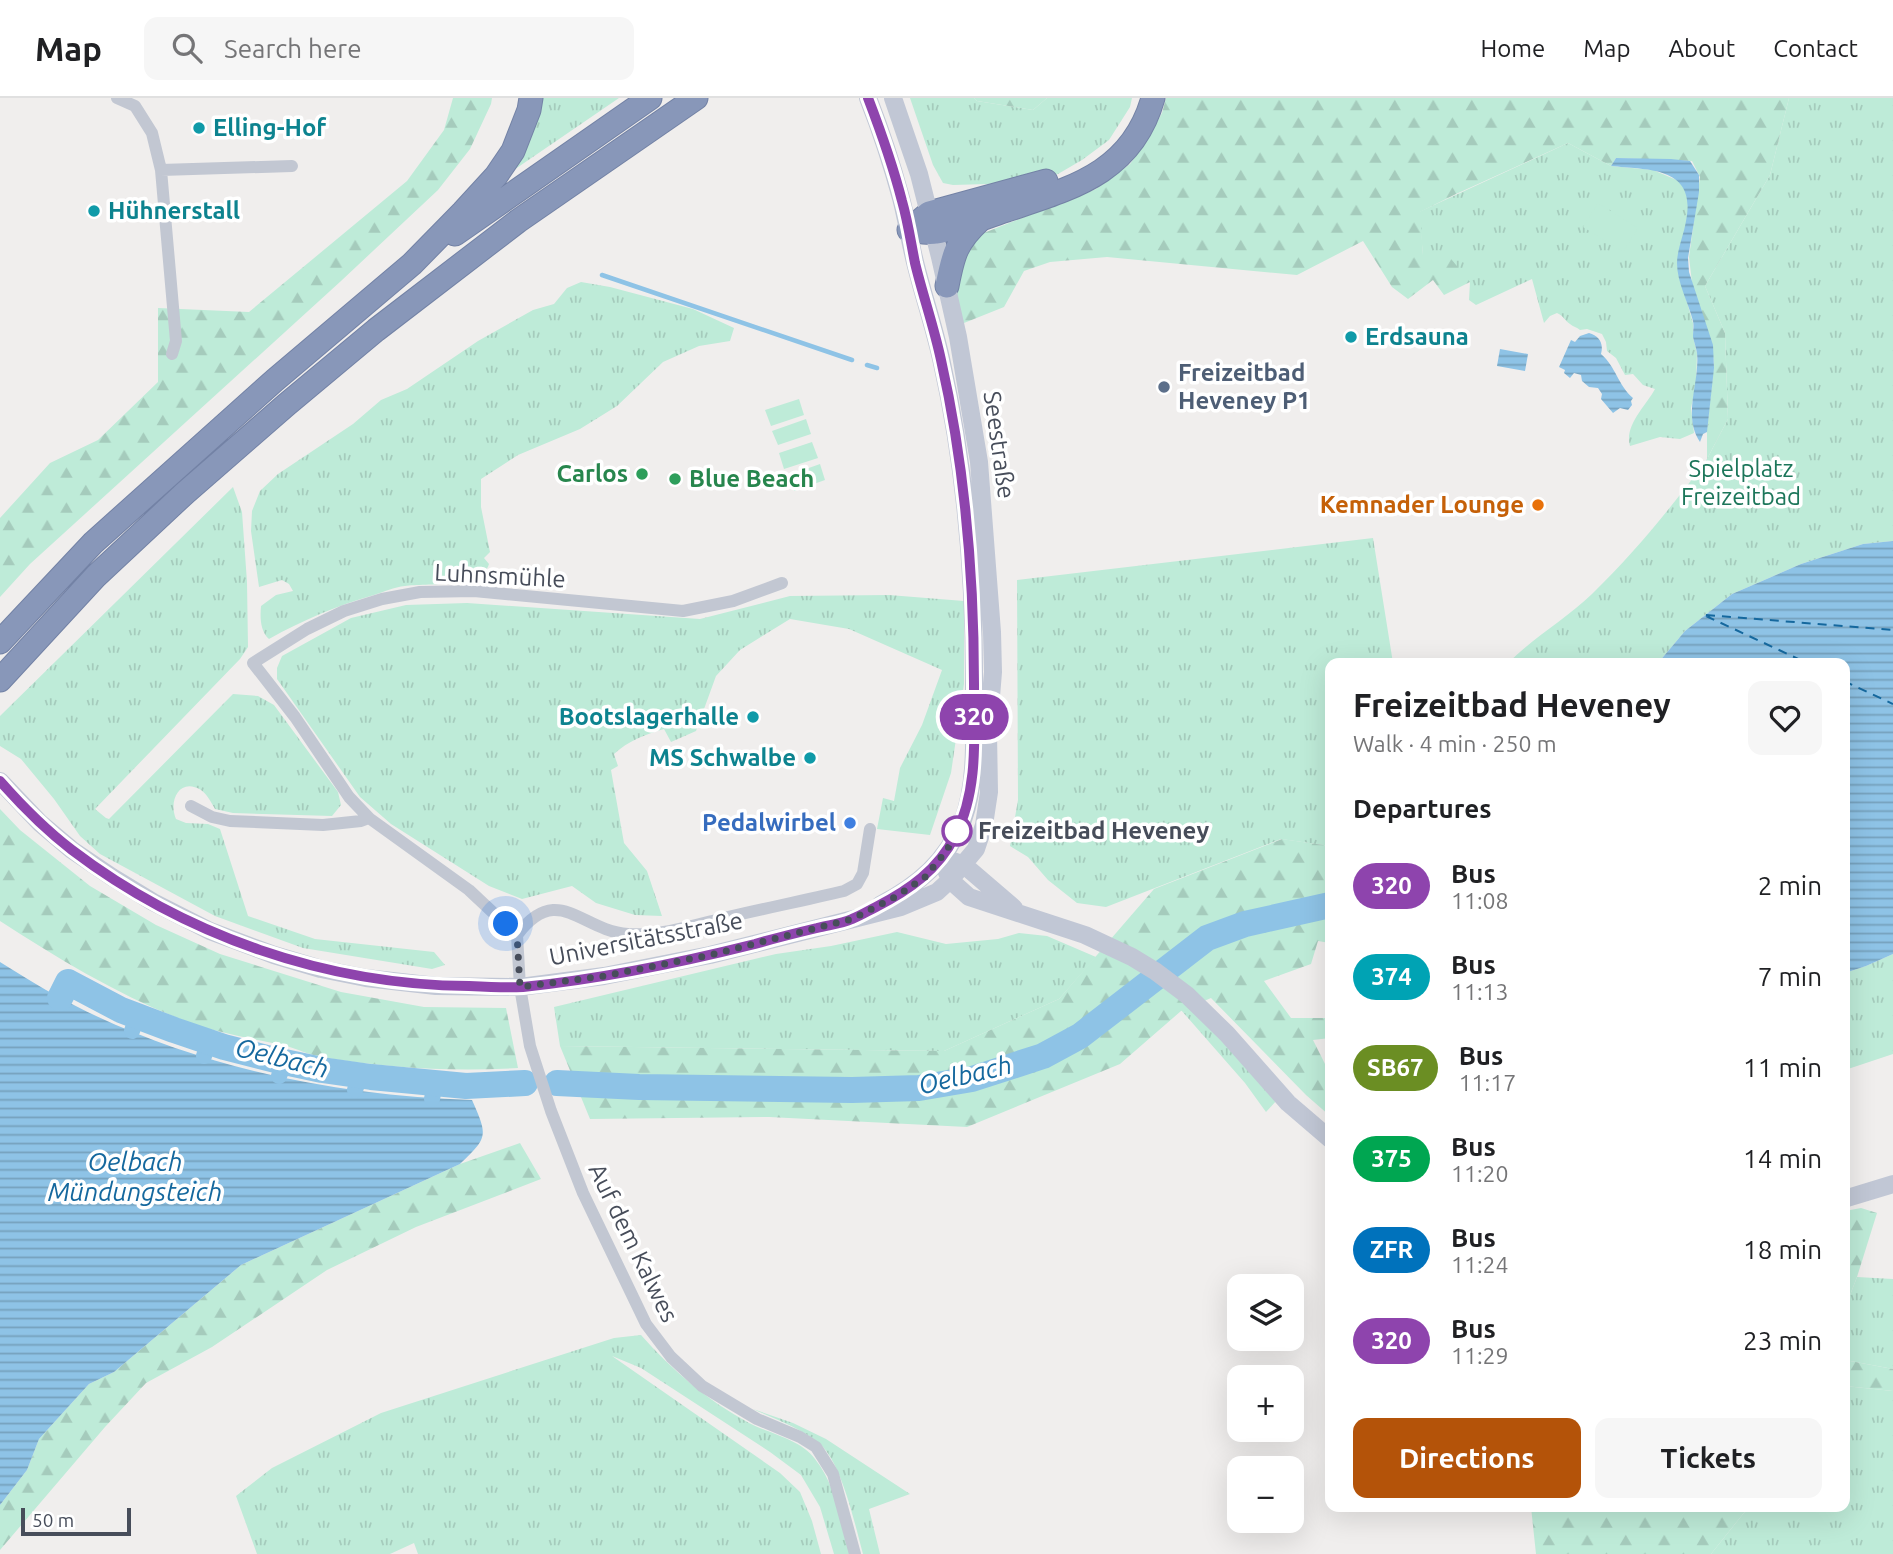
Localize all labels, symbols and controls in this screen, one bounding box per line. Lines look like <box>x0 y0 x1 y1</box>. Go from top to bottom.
search box <box>144 17 634 80</box>
icon: search <box>168 29 206 67</box>
text: Map <box>35 30 102 67</box>
text: Search here <box>224 34 362 63</box>
text: Home <box>1480 35 1545 62</box>
text: Map <box>1583 35 1630 62</box>
text: About <box>1668 35 1735 62</box>
text: Contact <box>1773 35 1858 62</box>
place label: Elling-Hof <box>213 114 327 141</box>
marker: Elling-Hof <box>191 120 207 136</box>
place label: Hühnerstall <box>108 197 240 224</box>
marker: Hühnerstall <box>86 203 102 219</box>
place label: Erdsauna <box>1365 323 1469 350</box>
marker: Erdsauna <box>1343 329 1359 345</box>
place label: Freizeitbad Heveney P1 <box>1178 359 1311 414</box>
marker: Freizeitbad Heveney P1 <box>1156 379 1172 395</box>
street label: Seestraße <box>979 390 1020 500</box>
park label: Spielplatz Freizeitbad <box>1681 455 1801 510</box>
place label: Carlos <box>557 460 628 487</box>
place label: Blue Beach <box>689 465 814 492</box>
marker: Carlos <box>634 466 650 482</box>
marker: Blue Beach <box>667 471 683 487</box>
place label: Kemnader Lounge <box>1320 491 1524 518</box>
marker: Kemnader Lounge <box>1530 497 1546 513</box>
street label: Luhnsmühle <box>434 559 566 592</box>
button: heart <box>1748 681 1822 755</box>
text: Freizeitbad Heveney <box>1353 686 1671 723</box>
line badge: 320 <box>934 694 1014 740</box>
place label: Bootslagerhalle <box>559 703 739 730</box>
text: 320 <box>954 703 994 730</box>
marker: Bootslagerhalle <box>745 709 761 725</box>
text: Walk · 4 min · 250 m <box>1353 731 1557 756</box>
place label: MS Schwalbe <box>649 744 796 771</box>
marker: MS Schwalbe <box>802 750 818 766</box>
text: Departures <box>1353 794 1491 823</box>
place label: Pedalwirbel <box>702 809 836 836</box>
marker: Pedalwirbel <box>842 815 858 831</box>
marker: Freizeitbad Heveney <box>942 816 972 846</box>
place label: Freizeitbad Heveney <box>978 817 1209 844</box>
text: Bus <box>1451 859 1496 888</box>
text: 2 min <box>1758 871 1822 900</box>
text: 320 <box>1371 872 1412 899</box>
text: 11:08 <box>1451 888 1509 913</box>
your location <box>488 906 523 941</box>
street label: Universitätsstraße <box>547 906 745 971</box>
text: Bus <box>1451 950 1496 979</box>
text: 7 min <box>1758 962 1822 991</box>
text: 374 <box>1371 963 1412 990</box>
text: 11:13 <box>1451 979 1509 1004</box>
water label: Oelbach <box>233 1032 332 1083</box>
text: Bus <box>1459 1041 1503 1070</box>
water label: Oelbach <box>915 1050 1014 1099</box>
text: 11 min <box>1743 1053 1822 1082</box>
text: SB67 <box>1367 1054 1424 1081</box>
text: 11:17 <box>1459 1070 1516 1095</box>
text: Bus <box>1451 1132 1496 1161</box>
text: 14 min <box>1743 1144 1822 1173</box>
text: 375 <box>1371 1145 1412 1172</box>
water label: Oelbach Mündungsteich <box>48 1147 222 1206</box>
street label: Auf dem Kalwes <box>583 1159 683 1326</box>
text: 11:20 <box>1451 1161 1509 1186</box>
text: Bus <box>1451 1223 1496 1252</box>
text: 18 min <box>1743 1235 1822 1264</box>
text: ZFR <box>1370 1236 1413 1263</box>
text: 11:24 <box>1451 1252 1509 1277</box>
map controls <box>1227 1274 1304 1533</box>
button: layers <box>1227 1274 1304 1351</box>
text: Bus <box>1451 1314 1496 1343</box>
text: 23 min <box>1743 1326 1822 1355</box>
text: 320 <box>1371 1327 1412 1354</box>
text: 11:29 <box>1451 1343 1509 1368</box>
button: + <box>1227 1365 1304 1442</box>
button: Directions <box>1353 1418 1581 1498</box>
button: Tickets <box>1595 1418 1822 1498</box>
button: − <box>1227 1456 1304 1533</box>
scale bar <box>21 1505 131 1537</box>
text: 50 m <box>32 1509 74 1531</box>

